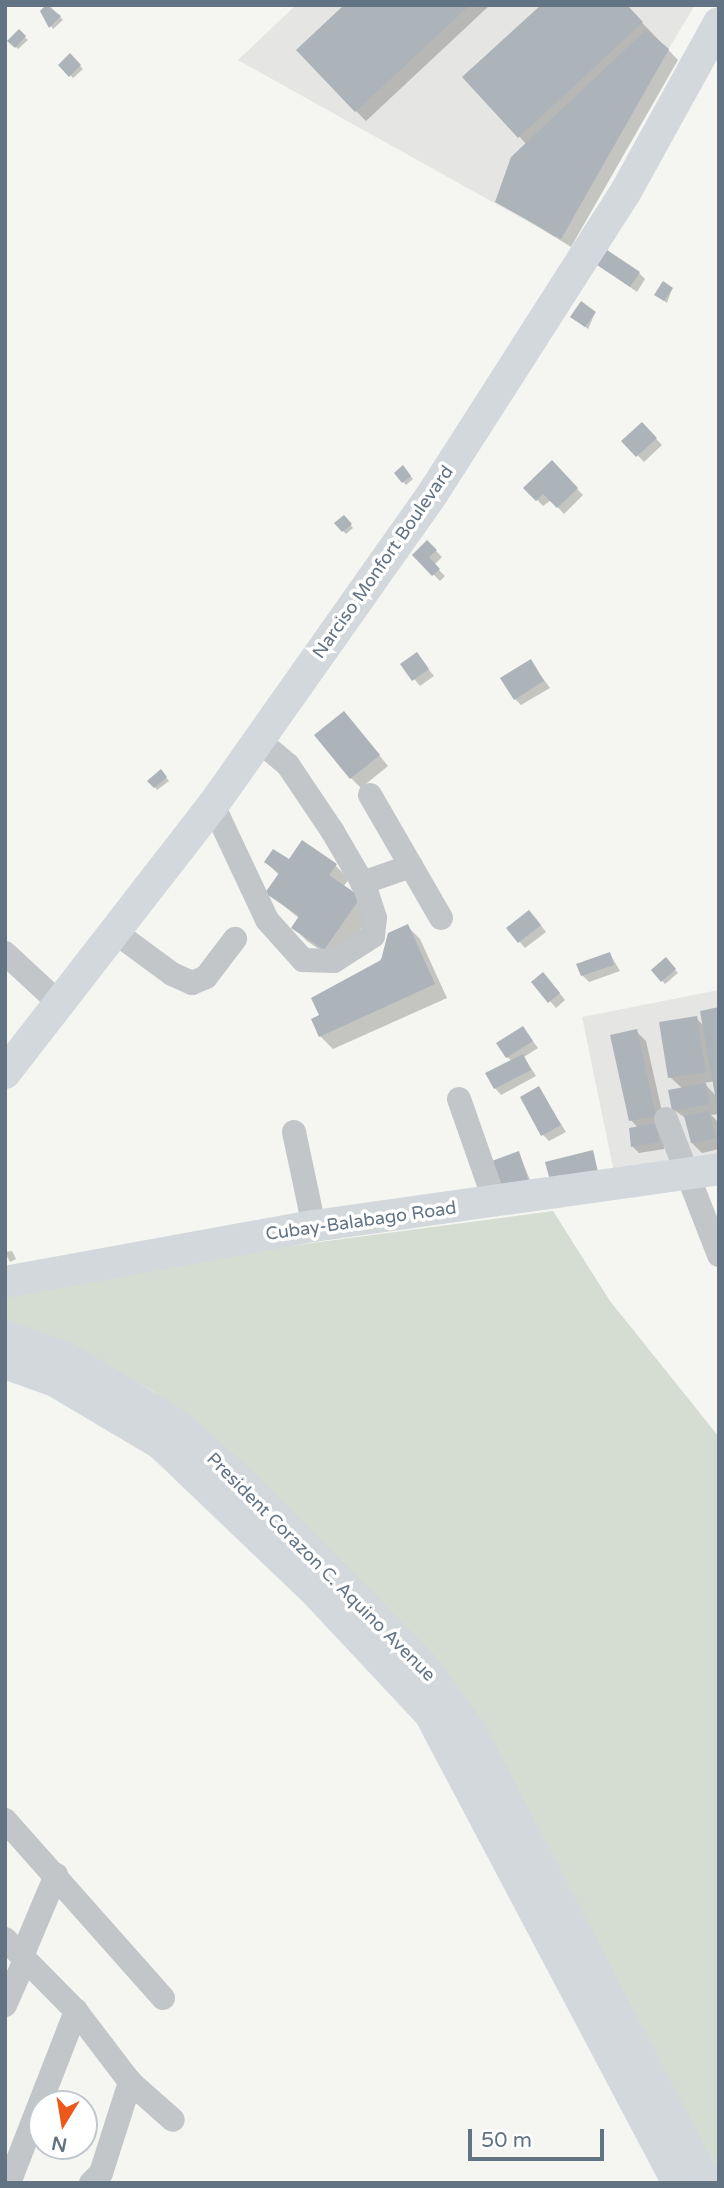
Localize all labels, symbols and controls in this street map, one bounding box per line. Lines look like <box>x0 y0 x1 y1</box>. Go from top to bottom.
street label: Narciso Monfort Boulevard <box>308 461 458 663</box>
street label: Cubay-Balabago Road <box>264 1197 458 1245</box>
street label: President Corazon C. Aquino Avenue <box>202 1448 440 1686</box>
north arrow <box>28 2090 98 2160</box>
scale bar <box>472 2114 608 2158</box>
text: 50 m <box>481 2128 532 2153</box>
text: N <box>50 2131 69 2156</box>

